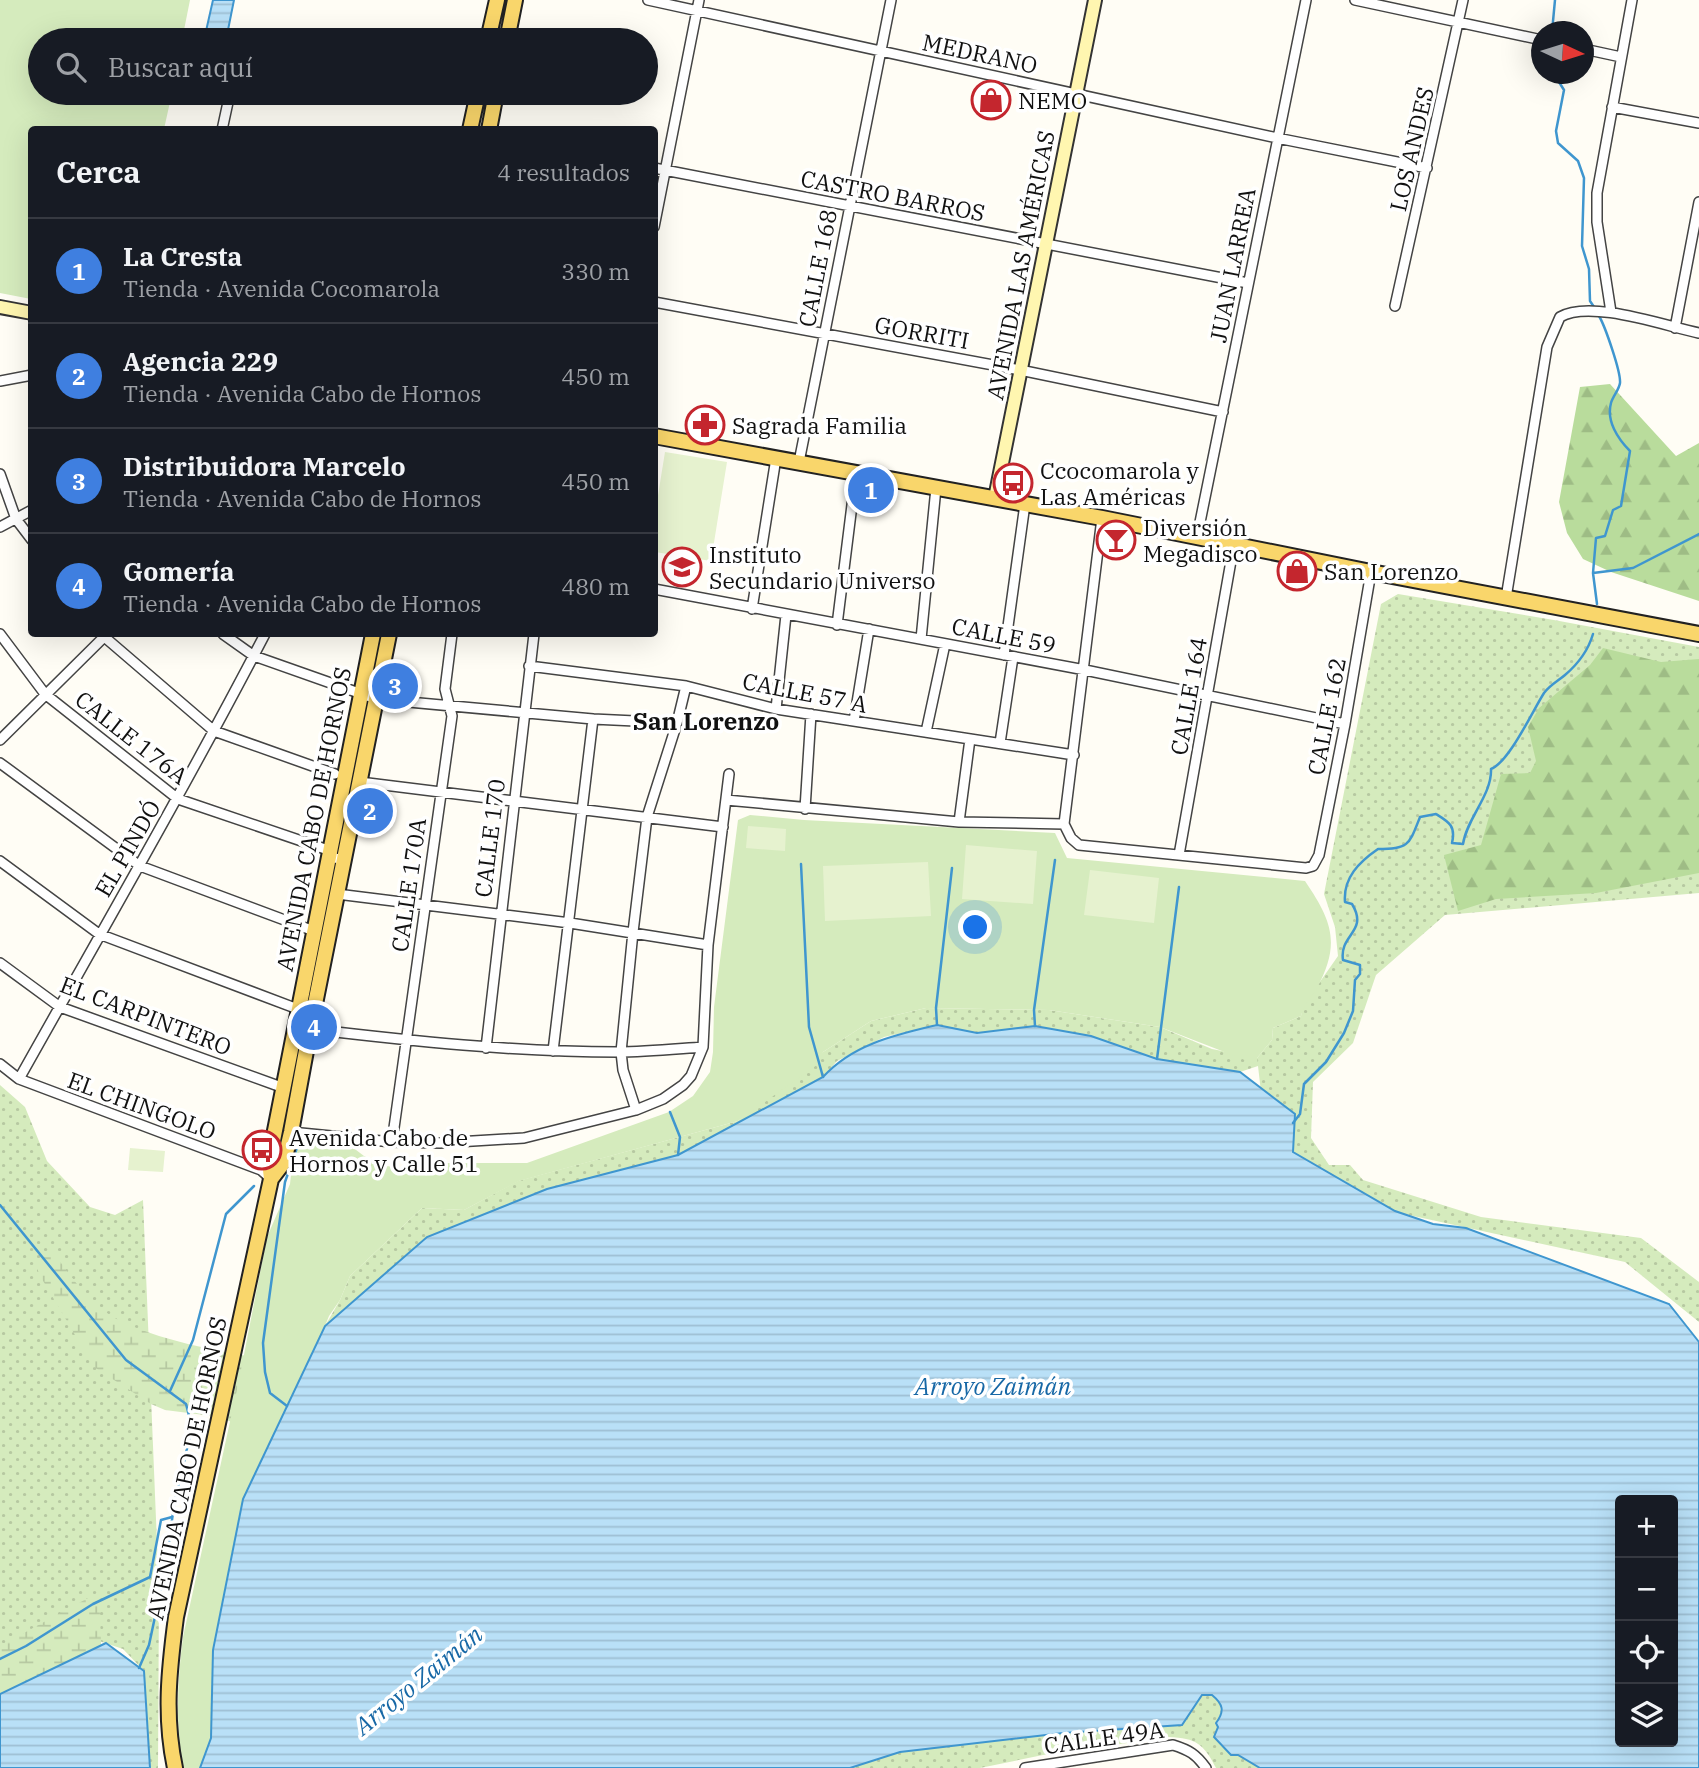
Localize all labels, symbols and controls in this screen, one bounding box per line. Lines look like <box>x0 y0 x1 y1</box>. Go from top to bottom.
north arrow <box>1531 21 1594 84</box>
street label: MEDRANO <box>920 26 1040 80</box>
search box <box>28 28 658 105</box>
icon: search <box>52 48 90 86</box>
text: Buscar aquí <box>108 50 253 84</box>
shop icon: NEMO <box>970 79 1012 121</box>
street label: LOS ANDES <box>1382 84 1440 214</box>
place label: NEMO <box>1018 85 1087 115</box>
street label: AVENIDA LAS AMÉRICAS <box>979 128 1061 402</box>
text: Cerca <box>56 152 141 191</box>
text: 4 resultados <box>497 157 630 187</box>
street label: CASTRO BARROS <box>798 162 988 228</box>
street label: JUAN LARREA <box>1202 185 1262 345</box>
street label: CALLE 168 <box>791 207 843 329</box>
text: La Cresta <box>123 239 242 273</box>
text: 1 <box>72 256 86 286</box>
text: 330 m <box>561 256 630 286</box>
text: Tienda · Avenida Cocomarola <box>123 273 440 303</box>
street label: GORRITI <box>872 309 972 355</box>
text: Agencia 229 <box>123 344 278 378</box>
text: 2 <box>72 361 86 391</box>
text: 450 m <box>561 361 630 391</box>
text: Tienda · Avenida Cabo de Hornos <box>123 378 481 408</box>
pharmacy icon: Sagrada Familia <box>684 404 726 446</box>
place label: Sagrada Familia <box>732 410 907 440</box>
text: Distribuidora Marcelo <box>123 449 406 483</box>
place label: Ccocomarola y Las Américas <box>1040 455 1200 511</box>
bus stop icon: Ccocomarola y Las Américas <box>992 462 1034 504</box>
pin: 1 <box>848 464 894 516</box>
text: 3 <box>72 466 86 496</box>
text: 450 m <box>561 466 630 496</box>
text: Tienda · Avenida Cabo de Hornos <box>123 483 481 513</box>
place label: Diversión Megadisco <box>1143 512 1257 568</box>
bar icon: Diversión Megadisco <box>1095 519 1137 561</box>
place label: Instituto Secundario Universo <box>709 539 936 595</box>
school or university icon: Instituto Secundario Universo <box>661 546 703 588</box>
shop icon: San Lorenzo <box>1276 550 1318 592</box>
text: Gomería <box>123 554 235 588</box>
place label: San Lorenzo <box>1324 556 1458 586</box>
text: 4 <box>72 571 86 601</box>
text: 480 m <box>561 571 630 601</box>
text: Tienda · Avenida Cabo de Hornos <box>123 588 481 618</box>
street label: CALLE 59 <box>949 610 1059 660</box>
street label: CALLE 164 <box>1163 635 1213 757</box>
street label: CALLE 162 <box>1300 655 1352 777</box>
pin: 3 <box>372 660 418 712</box>
street label: AVENIDA CABO DE HORNOS <box>269 664 357 974</box>
street label: CALLE 57 A <box>740 665 870 719</box>
street label: CALLE 176A <box>70 684 195 790</box>
district label: San Lorenzo <box>633 705 779 737</box>
street label: CALLE 170 <box>467 777 511 899</box>
pin: 2 <box>347 785 393 837</box>
street label: EL PINDÓ <box>87 794 167 902</box>
street label: CALLE 170A <box>384 816 432 954</box>
your location <box>958 910 992 944</box>
street label: EL CARPINTERO <box>56 969 236 1061</box>
pin: 4 <box>291 1001 337 1053</box>
street label: EL CHINGOLO <box>64 1064 220 1146</box>
place label: Avenida Cabo de Hornos y Calle 51 <box>289 1122 478 1178</box>
bus stop icon: Avenida Cabo de Hornos y Calle 51 <box>241 1129 283 1171</box>
street label: AVENIDA CABO DE HORNOS <box>139 1314 233 1622</box>
water label: Arroyo Zaimán <box>913 1370 1072 1402</box>
map controls <box>1615 1495 1678 1747</box>
button: + <box>1615 1495 1678 1558</box>
button: − <box>1615 1558 1678 1621</box>
water label: Arroyo Zaimán <box>346 1618 489 1743</box>
button: locate <box>1615 1621 1678 1684</box>
button: layers <box>1615 1684 1678 1747</box>
street label: CALLE 49A <box>1042 1714 1166 1760</box>

